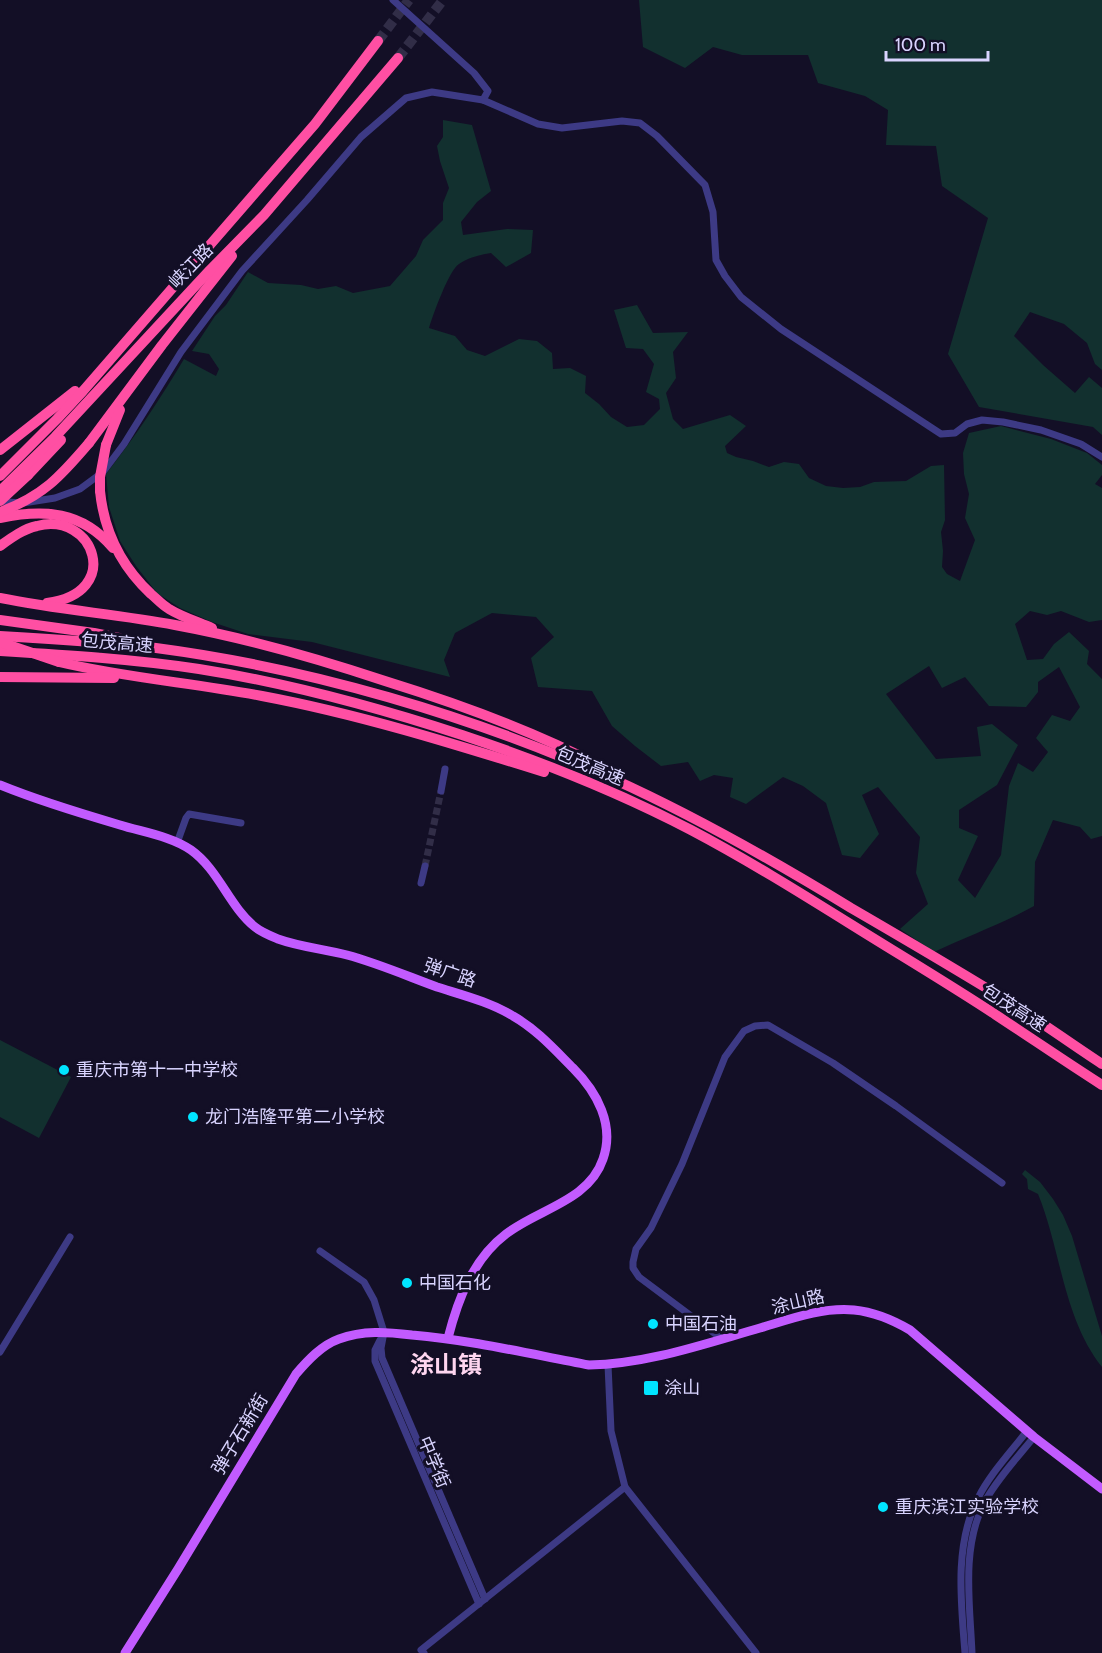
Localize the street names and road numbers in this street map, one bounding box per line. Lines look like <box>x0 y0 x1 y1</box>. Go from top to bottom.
street label: 峡江路 <box>164 239 218 293</box>
street label: 包茂高速 <box>80 629 154 657</box>
street label: 包茂高速 <box>553 742 627 790</box>
street label: 弹广路 <box>421 954 479 992</box>
street label: 包茂高速 <box>978 979 1050 1037</box>
street label: 涂山路 <box>769 1285 827 1319</box>
street label: 弹子石新街 <box>207 1390 273 1478</box>
street label: 中学街 <box>413 1433 455 1491</box>

